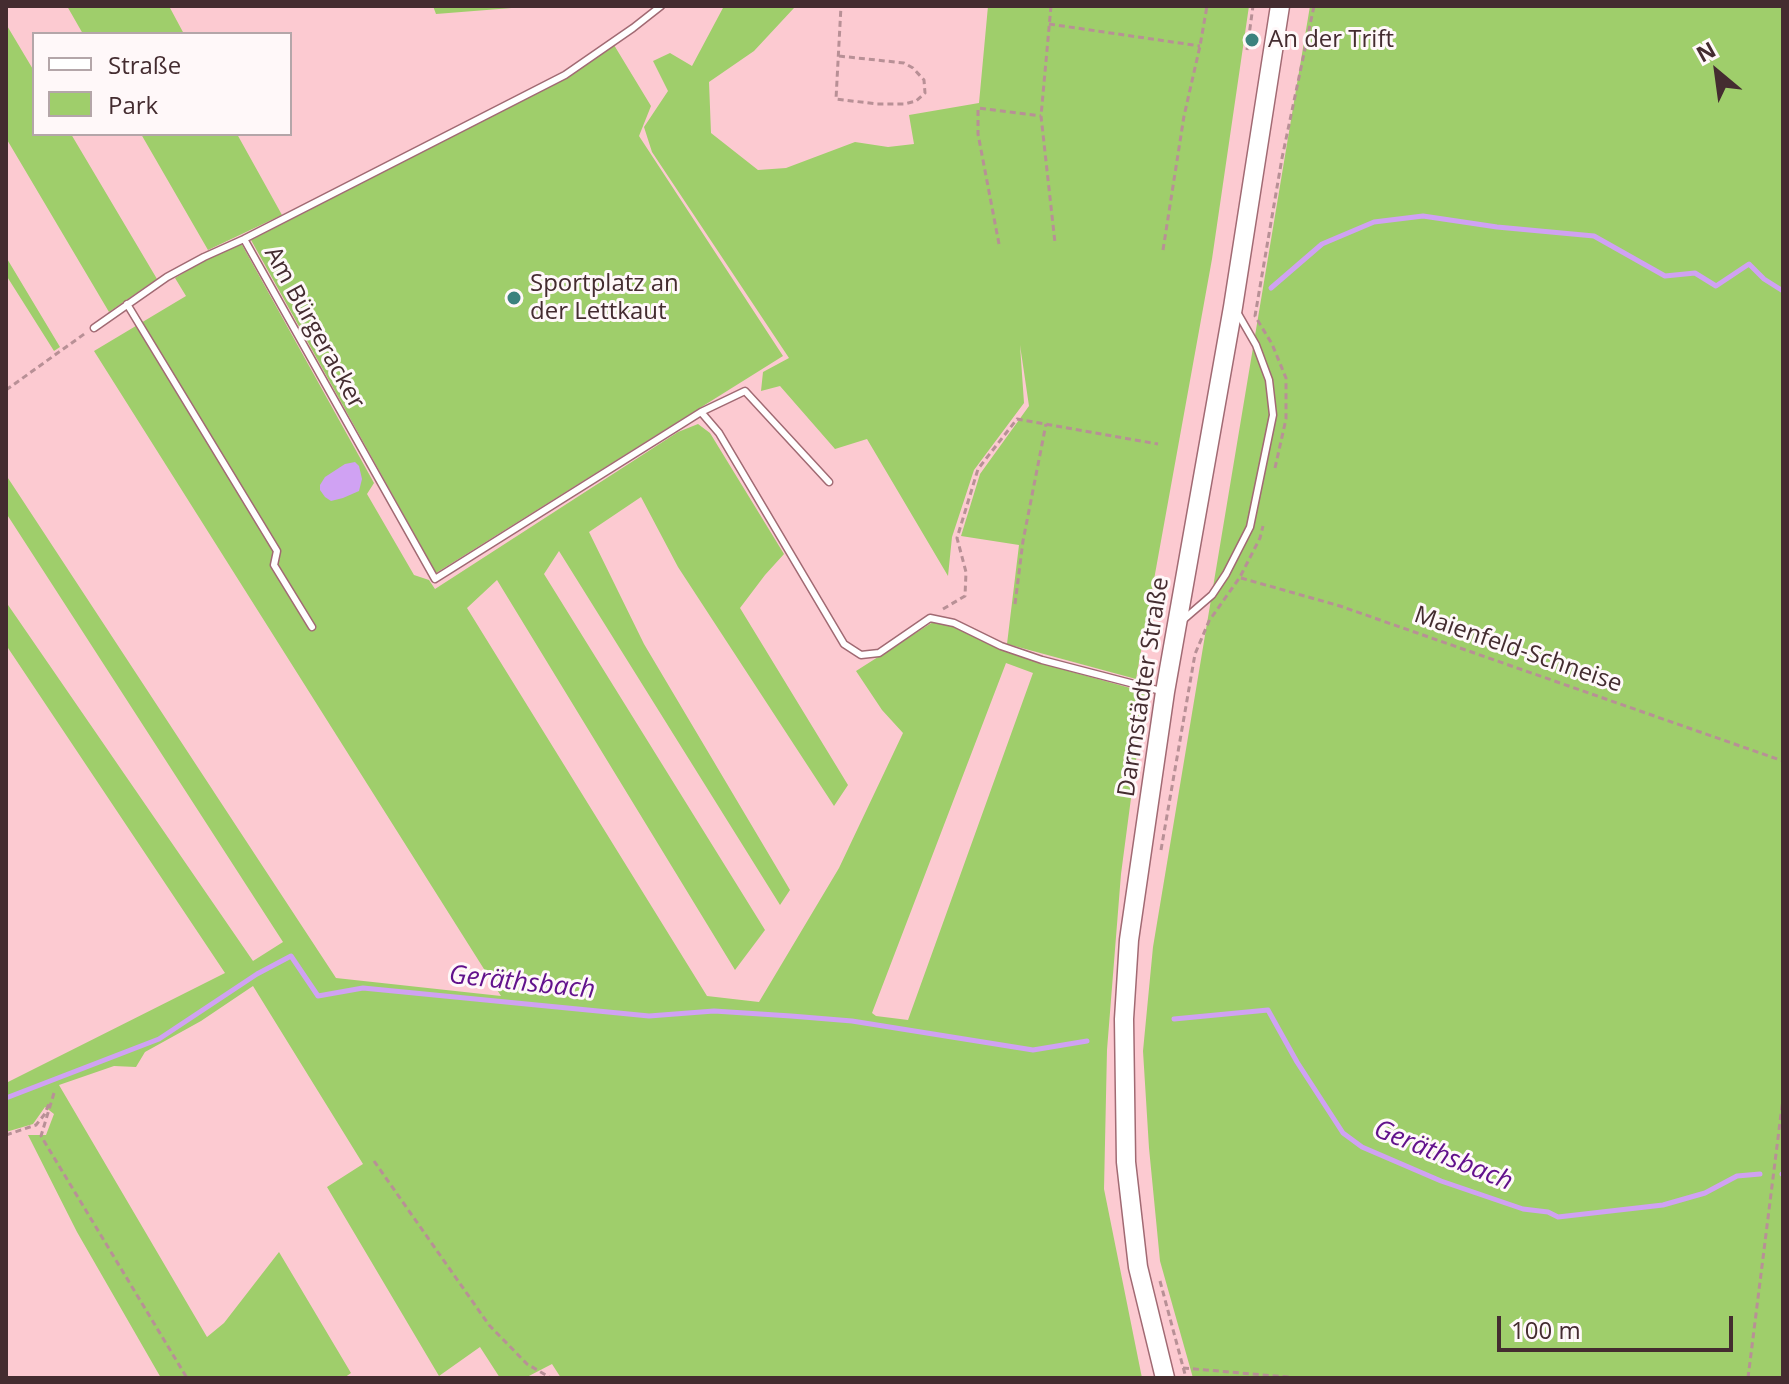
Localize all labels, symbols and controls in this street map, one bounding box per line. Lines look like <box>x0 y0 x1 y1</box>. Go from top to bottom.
place label: An der Trift <box>1268 26 1394 54</box>
marker: An der Trift <box>1243 31 1261 49</box>
legend <box>32 32 292 136</box>
north arrow <box>1677 32 1757 112</box>
text: N <box>1690 34 1720 68</box>
text: Straße <box>108 48 181 81</box>
text: Park <box>108 88 158 121</box>
street label: Am Bürgeracker <box>258 242 370 414</box>
place label: Sportplatz an der Lettkaut <box>530 270 679 326</box>
marker: Sportplatz an der Lettkaut <box>505 289 523 307</box>
street label: Darmstädter Straße <box>1112 575 1176 799</box>
street label: Maienfeld-Schneise <box>1410 601 1626 699</box>
water label: Geräthsbach <box>447 960 597 1006</box>
water label: Geräthsbach <box>1369 1114 1517 1198</box>
scale bar <box>1501 1300 1737 1350</box>
text: 100 m <box>1511 1313 1581 1346</box>

